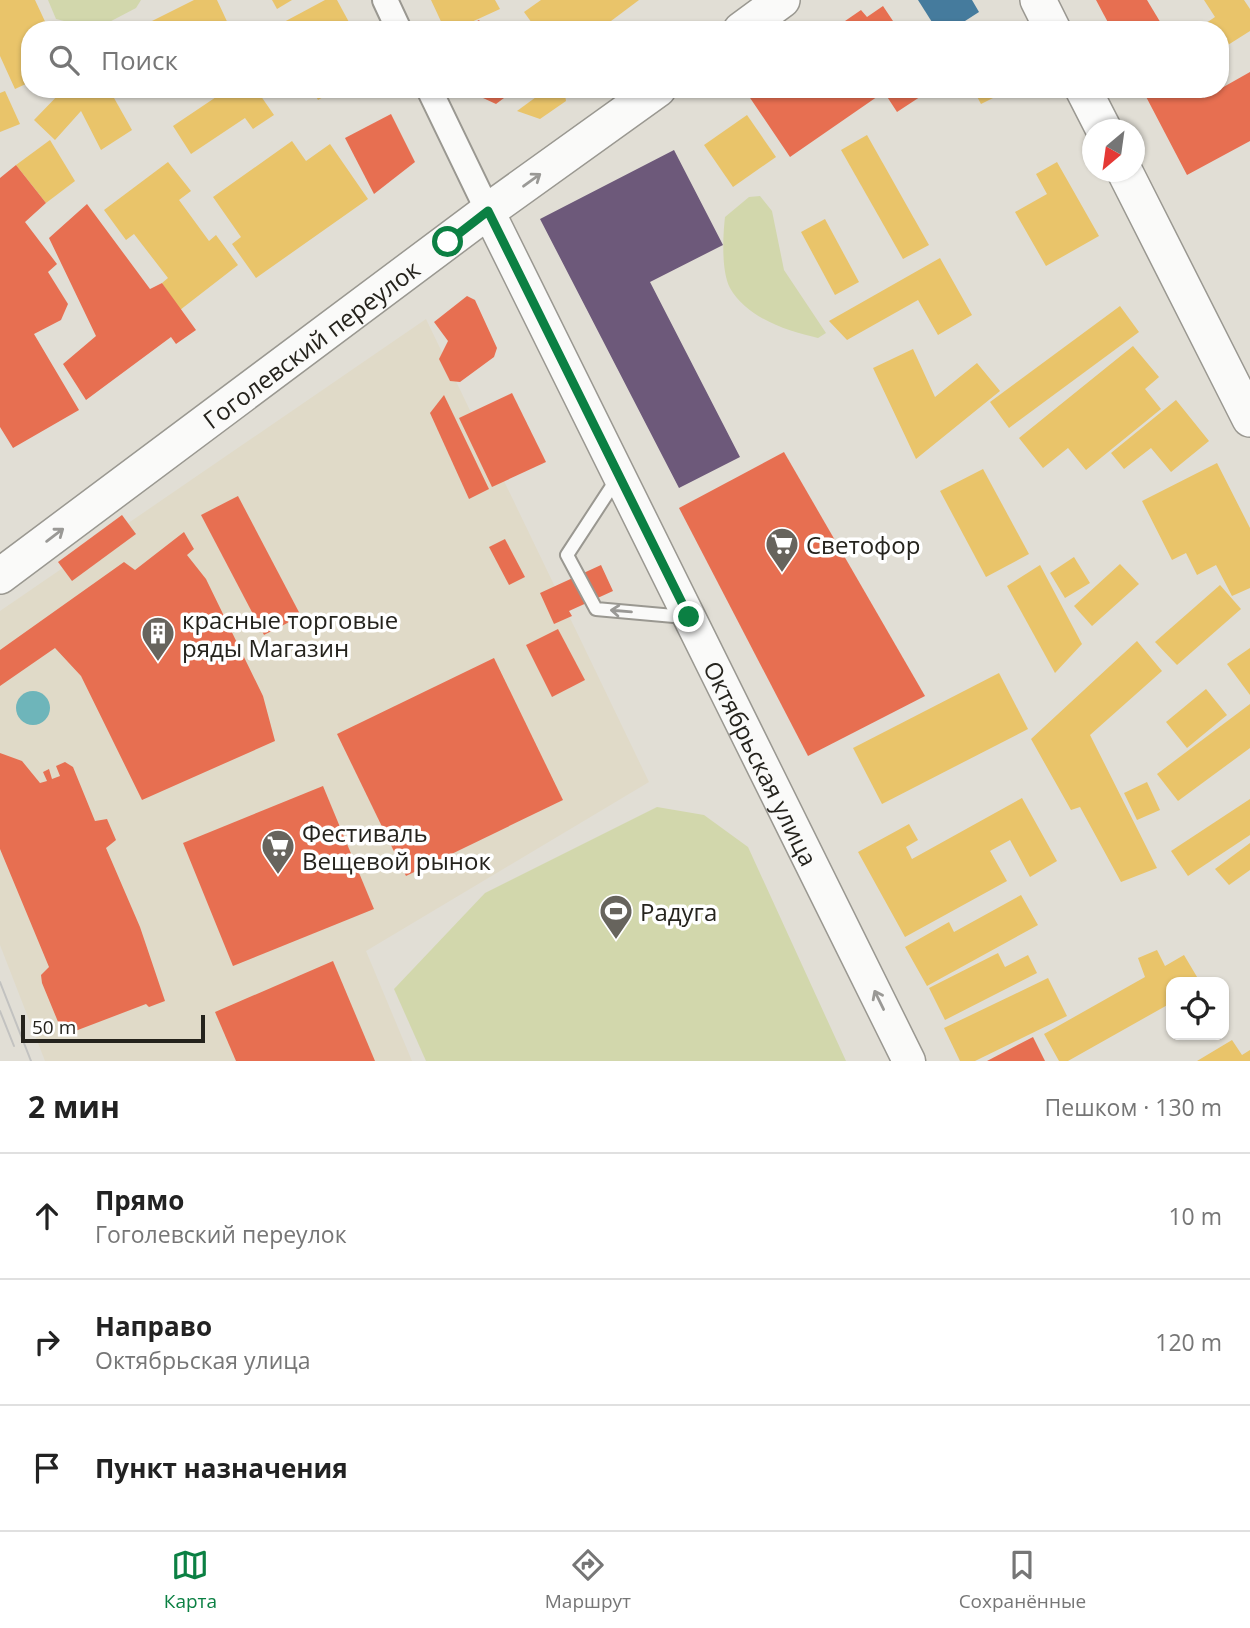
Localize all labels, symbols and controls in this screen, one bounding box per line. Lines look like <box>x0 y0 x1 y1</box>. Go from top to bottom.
search box <box>21 21 1229 98</box>
icon: search <box>45 41 83 79</box>
text: Поиск <box>101 42 178 78</box>
north arrow <box>1082 119 1145 182</box>
one-way arrow <box>522 173 541 187</box>
route start <box>432 226 463 257</box>
street label: Гоголевский переулок <box>196 251 426 435</box>
supermarket icon: Светофор <box>763 525 801 574</box>
one-way arrow <box>45 528 64 543</box>
place label: Светофор <box>806 528 920 561</box>
route end <box>673 601 704 632</box>
place label: красные торговые ряды Магазин <box>182 603 398 664</box>
one-way arrow <box>610 604 633 617</box>
building icon: красные торговые ряды Магазин <box>139 614 177 663</box>
street label: Октябрьская улица <box>697 655 826 871</box>
place label: Фестиваль Вещевой рынок <box>302 816 491 877</box>
supermarket icon: Фестиваль Вещевой рынок <box>259 827 297 876</box>
sports icon: Радуга <box>597 892 635 941</box>
place label: Радуга <box>640 895 717 928</box>
map controls <box>1166 977 1229 1040</box>
button: locate <box>1166 977 1229 1040</box>
one-way arrow <box>871 990 885 1011</box>
scale bar <box>21 1012 205 1044</box>
text: 50 m <box>32 1014 76 1040</box>
text: 2 мин <box>28 1086 120 1127</box>
text: Пешком · 130 m <box>1045 1091 1222 1123</box>
text: Прямо <box>95 1182 184 1218</box>
icon: ahead <box>28 1197 66 1235</box>
text: 10 m <box>1168 1200 1222 1232</box>
text: Гоголевский переулок <box>95 1218 347 1250</box>
text: Направо <box>95 1308 212 1344</box>
icon: right <box>28 1323 66 1361</box>
text: 120 m <box>1155 1326 1222 1358</box>
text: Октябрьская улица <box>95 1344 311 1376</box>
icon: arrive <box>28 1449 66 1487</box>
text: Пункт назначения <box>95 1450 348 1486</box>
tab: Карта <box>164 1546 217 1614</box>
tab: Маршрут <box>545 1546 631 1614</box>
tab: Сохранённые <box>959 1546 1086 1614</box>

